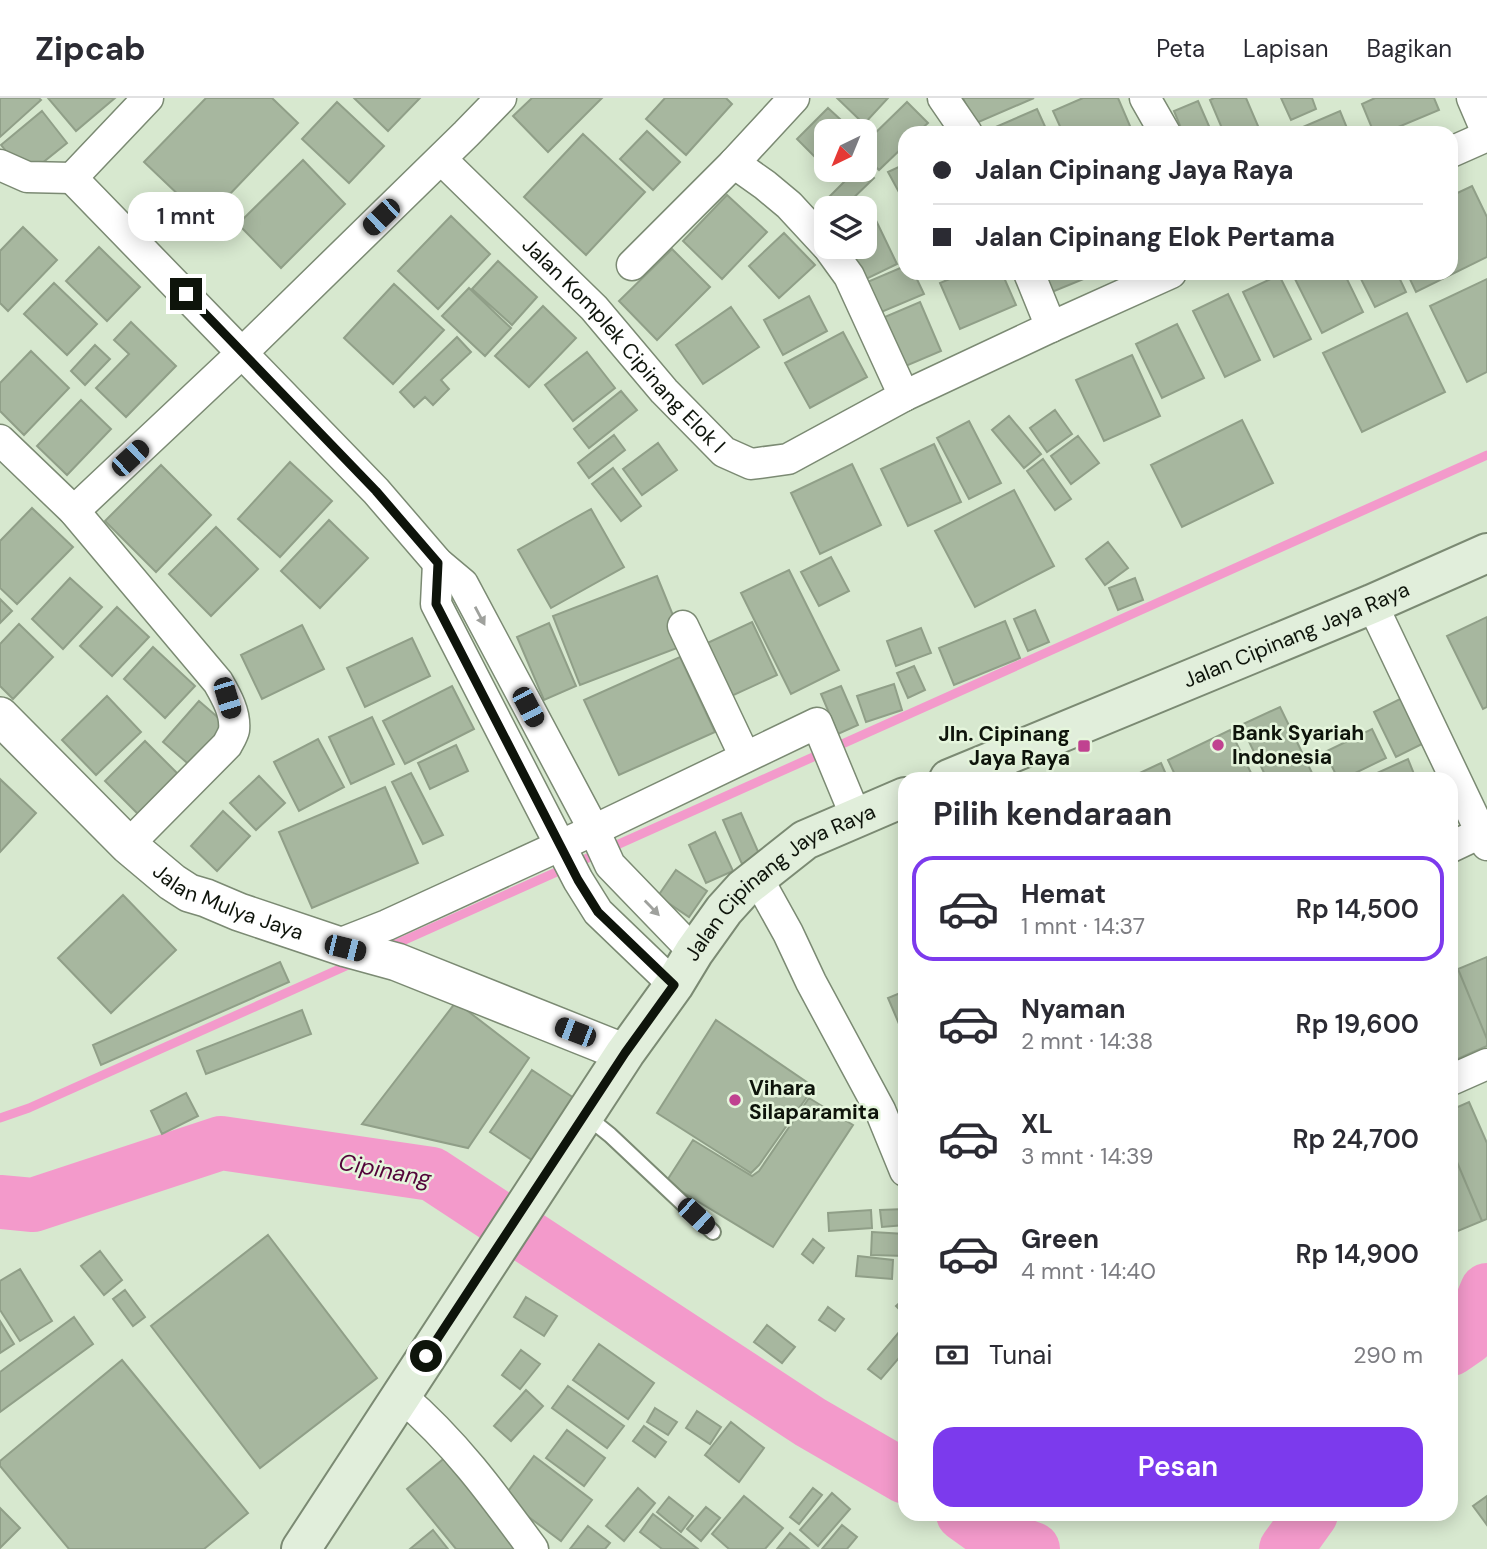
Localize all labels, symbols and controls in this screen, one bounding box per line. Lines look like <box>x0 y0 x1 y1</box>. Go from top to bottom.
text: Zipcab <box>35 27 146 70</box>
text: Peta <box>1156 33 1205 64</box>
text: Lapisan <box>1243 33 1328 64</box>
text: Bagikan <box>1366 33 1452 64</box>
north arrow <box>814 119 877 182</box>
map controls <box>814 119 877 259</box>
text: Jalan Cipinang Jaya Raya <box>975 153 1293 187</box>
callout: 1 mnt <box>128 192 244 242</box>
car <box>359 195 404 239</box>
button: layers <box>814 196 877 259</box>
text: 1 mnt <box>157 201 215 231</box>
text: Jalan Cipinang Elok Pertama <box>975 220 1335 254</box>
street label: Jalan Komplek Cipinang Elok I <box>516 231 731 459</box>
route end <box>170 278 202 310</box>
car <box>108 436 153 480</box>
street label: Jalan Cipinang Jaya Raya <box>1179 575 1414 695</box>
one-way arrow <box>473 606 485 626</box>
car <box>211 675 244 721</box>
car <box>509 684 548 730</box>
place label: Bank Syariah Indonesia <box>1232 719 1364 771</box>
place label: Jln. Cipinang Jaya Raya <box>938 720 1070 772</box>
marker: Bank Syariah Indonesia <box>1210 737 1226 753</box>
marker: Jln. Cipinang Jaya Raya <box>1076 738 1092 754</box>
text: Pilih kendaraan <box>933 793 1172 835</box>
street label: Jalan Cipinang Jaya Raya <box>678 797 880 966</box>
street label: Jalan Mulya Jaya <box>147 858 307 947</box>
icon: car <box>937 877 1000 940</box>
text: Hemat <box>1021 877 1106 911</box>
text: Rp 14,500 <box>1296 892 1419 926</box>
one-way arrow <box>643 900 660 917</box>
text: 1 mnt · 14:37 <box>1021 911 1145 941</box>
car <box>323 933 368 963</box>
icon: car <box>937 992 1000 1055</box>
text: Nyaman <box>1021 992 1126 1026</box>
text: Rp 19,600 <box>1296 1007 1419 1041</box>
car <box>552 1015 599 1049</box>
text: 2 mnt · 14:38 <box>1021 1026 1153 1056</box>
place label: Vihara Silaparamita <box>749 1074 879 1126</box>
marker: Vihara Silaparamita <box>727 1092 743 1108</box>
icon: car <box>937 1107 1000 1170</box>
text: XL <box>1021 1107 1053 1141</box>
text: Rp 24,700 <box>1292 1122 1419 1156</box>
text: 3 mnt · 14:39 <box>1021 1141 1153 1171</box>
water label: Cipinang <box>336 1146 435 1194</box>
car <box>674 1194 719 1238</box>
icon: car <box>937 1222 1000 1285</box>
text: Green <box>1021 1222 1099 1256</box>
text: Rp 14,900 <box>1295 1237 1419 1271</box>
text: 4 mnt · 14:40 <box>1021 1256 1156 1286</box>
icon: cash <box>933 1336 971 1374</box>
text: Tunai <box>989 1338 1053 1372</box>
route start <box>410 1340 442 1372</box>
text: 290 m <box>1353 1340 1423 1370</box>
button: Pesan <box>933 1427 1423 1507</box>

